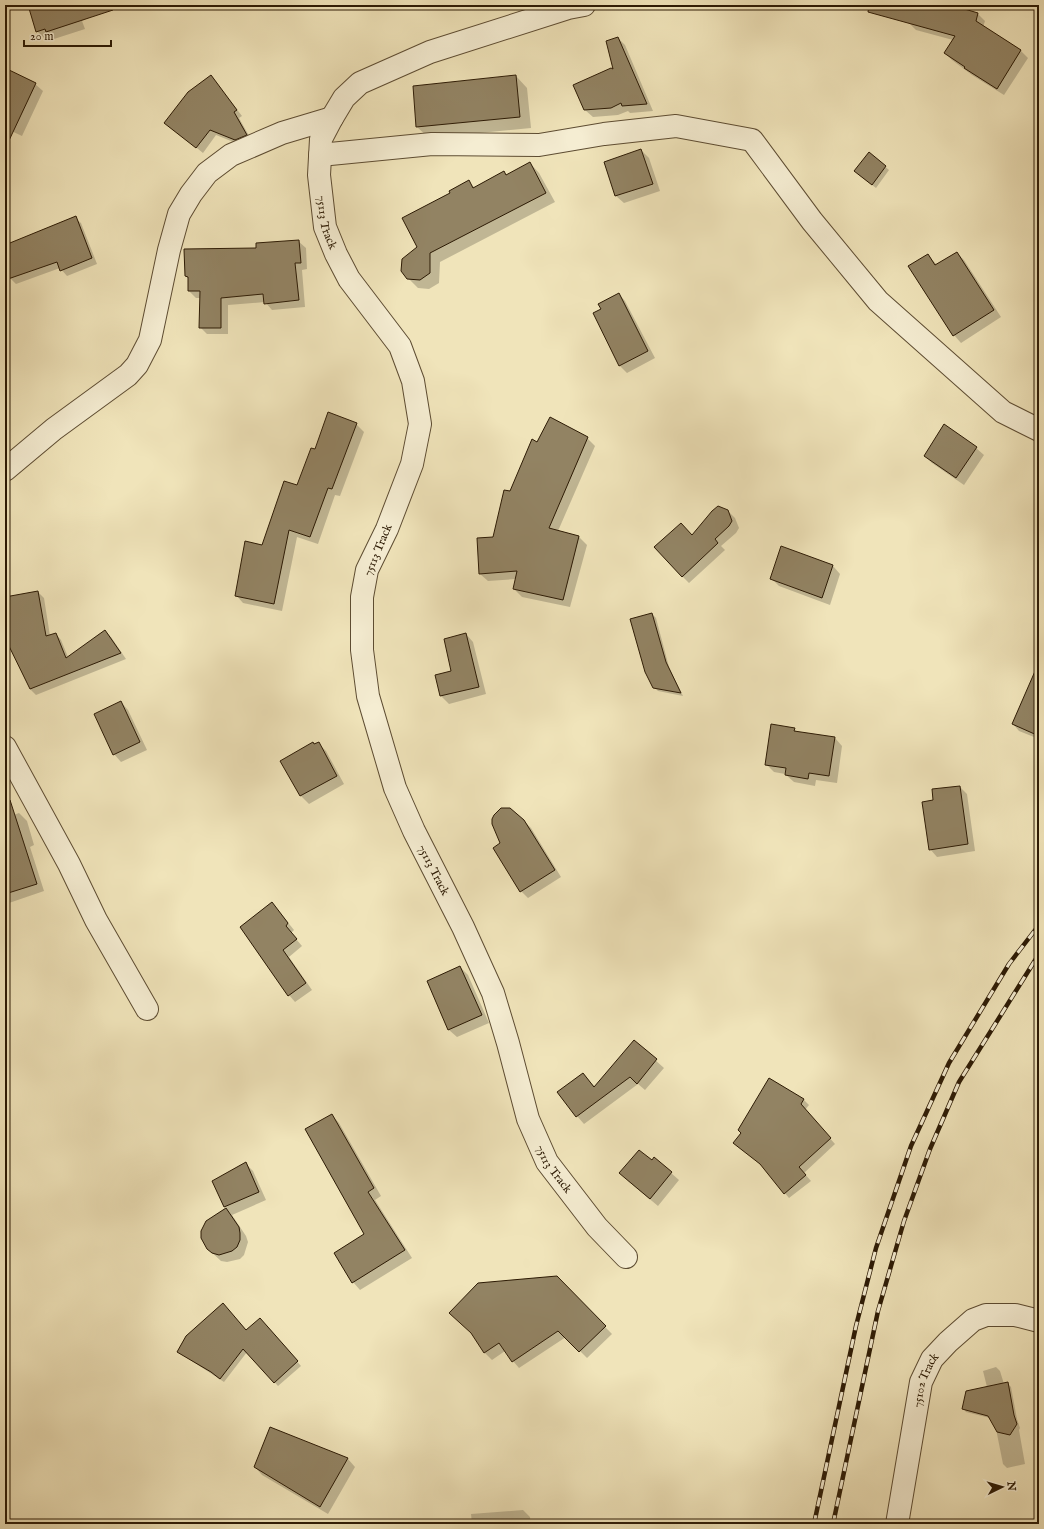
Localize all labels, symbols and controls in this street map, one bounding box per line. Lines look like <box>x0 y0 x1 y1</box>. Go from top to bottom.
scale bar <box>24 22 111 48</box>
text: 20 m <box>30 29 53 44</box>
street label: 75113 Track <box>314 195 341 252</box>
street label: 75113 Track <box>360 521 396 578</box>
street label: 75113 Track <box>415 842 453 898</box>
street label: 75113 Track <box>533 1143 576 1197</box>
street label: 75102 Track <box>909 1349 942 1409</box>
north arrow <box>982 1467 1022 1507</box>
text: N <box>1003 1480 1018 1492</box>

